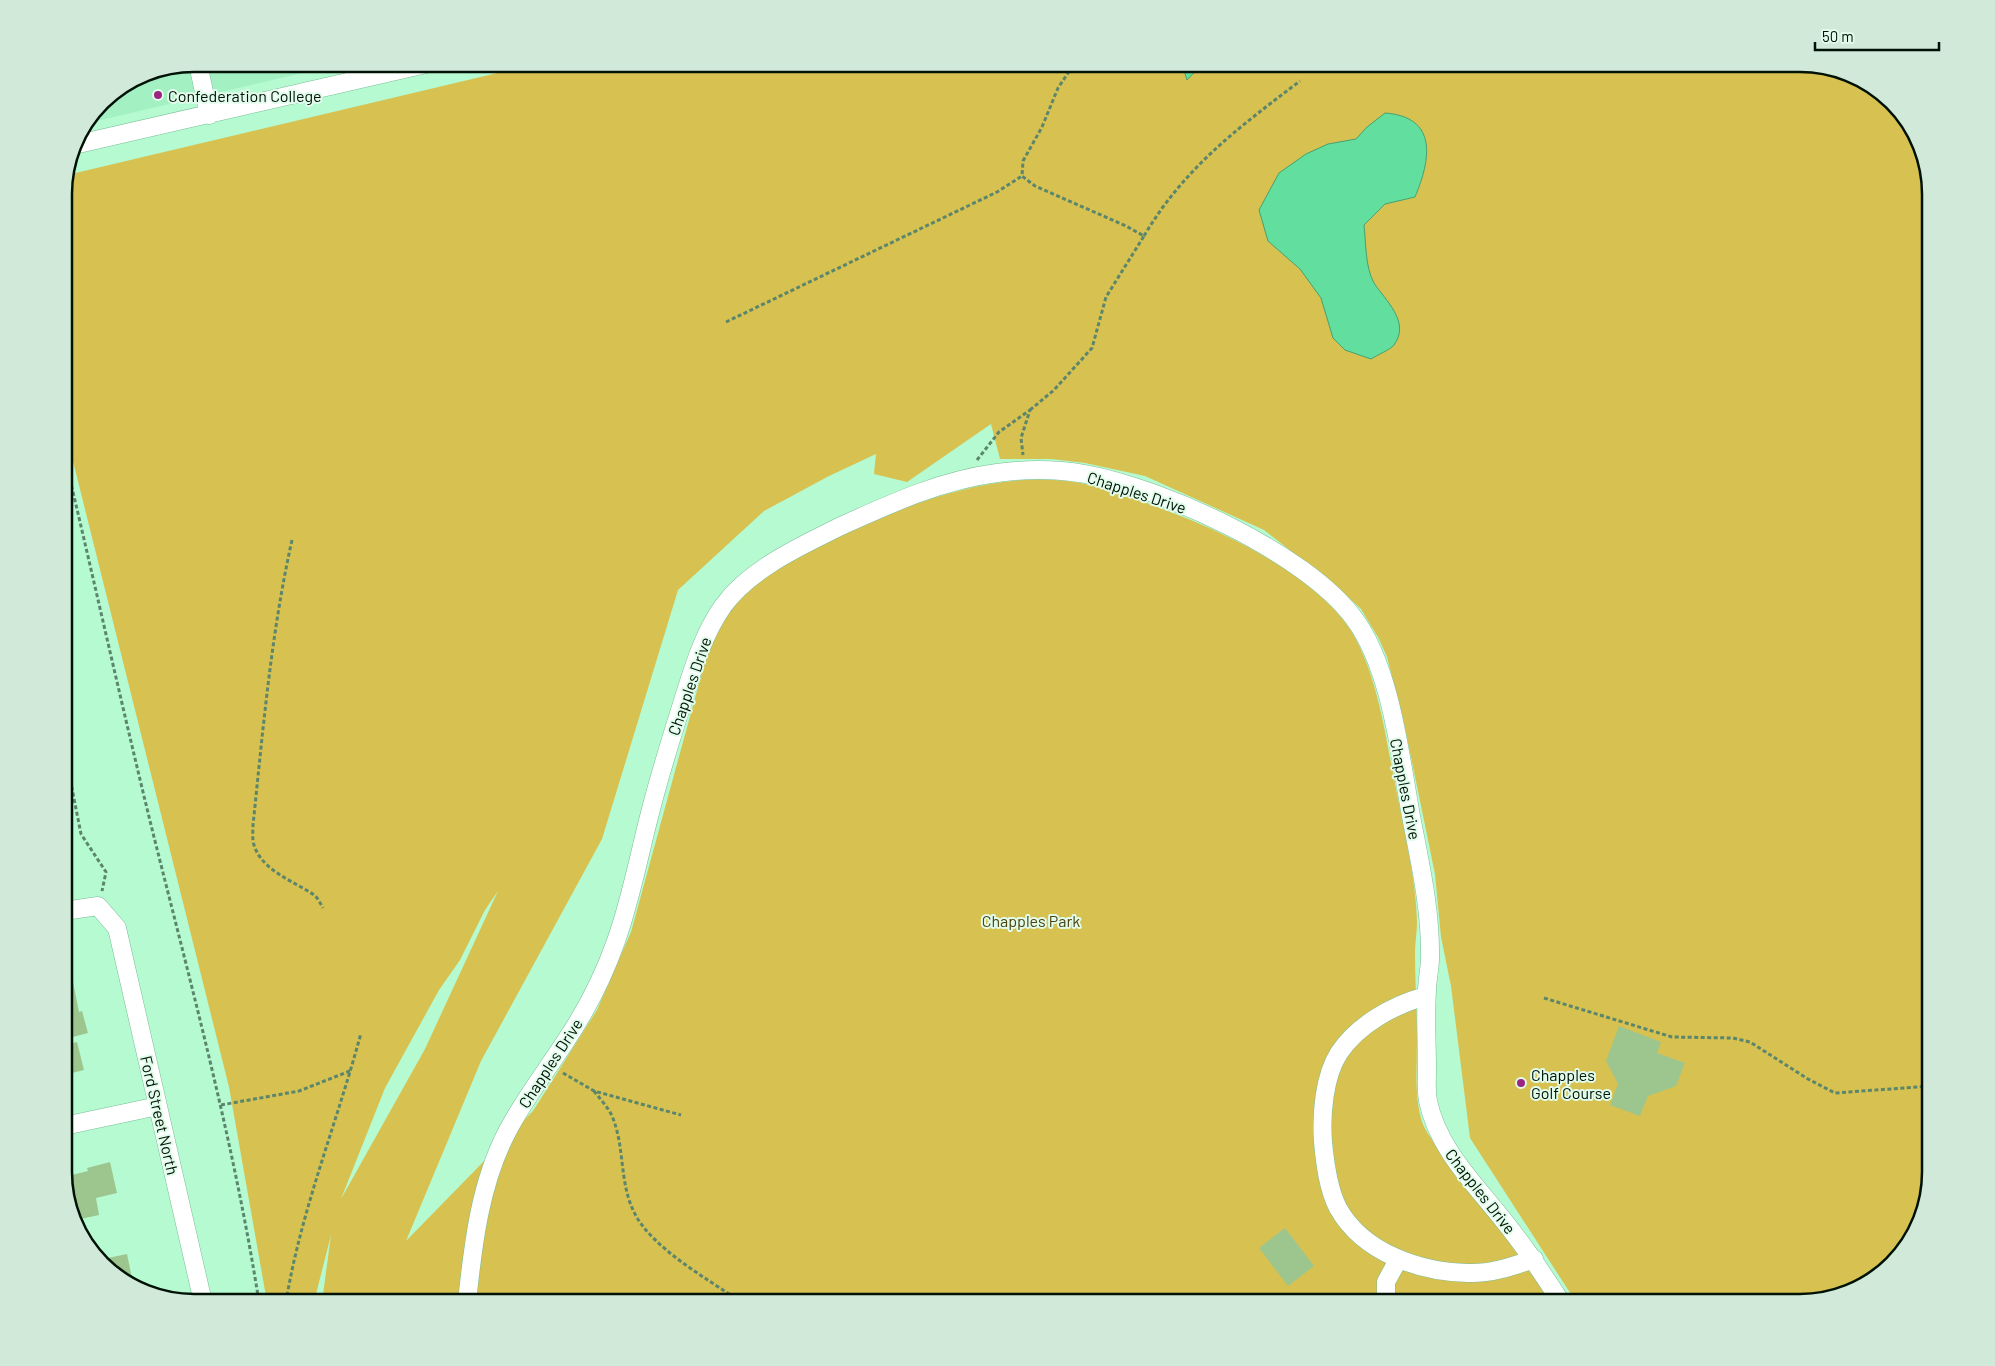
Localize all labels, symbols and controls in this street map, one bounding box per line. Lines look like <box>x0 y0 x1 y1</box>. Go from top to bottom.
scale bar <box>1815 20 1939 52</box>
text: 50 m <box>1822 27 1854 45</box>
place label: Confederation College <box>168 86 322 105</box>
marker: Confederation College <box>152 89 164 101</box>
street label: Chapples Drive <box>1085 467 1189 517</box>
street label: Chapples Drive <box>663 634 715 738</box>
street label: Chapples Drive <box>1387 737 1425 841</box>
park label: Chapples Park <box>982 911 1080 930</box>
street label: Chapples Drive <box>514 1015 586 1111</box>
street label: Ford Street North <box>137 1054 183 1176</box>
place label: Chapples Golf Course <box>1531 1065 1611 1102</box>
marker: Chapples Golf Course <box>1515 1077 1527 1089</box>
street label: Chapples Drive <box>1442 1145 1520 1237</box>

